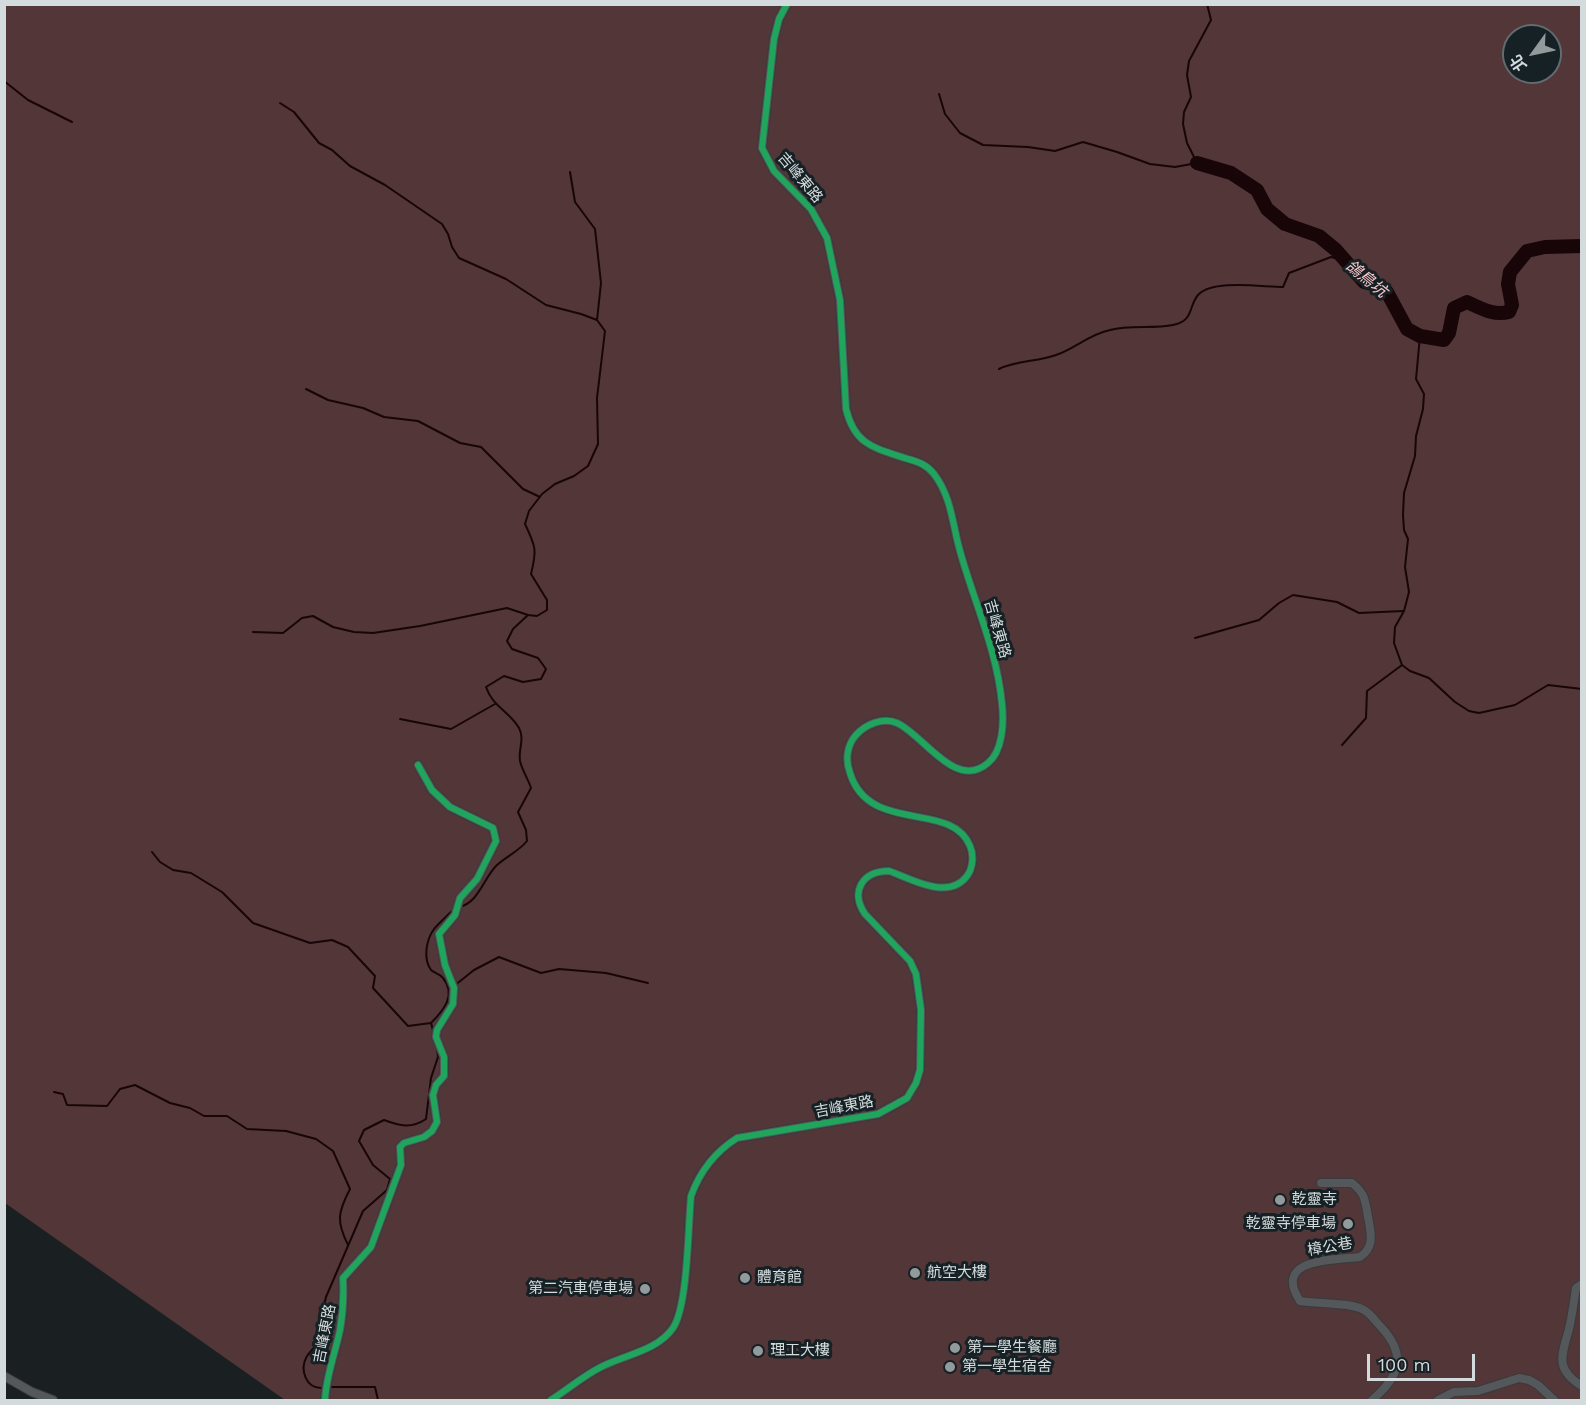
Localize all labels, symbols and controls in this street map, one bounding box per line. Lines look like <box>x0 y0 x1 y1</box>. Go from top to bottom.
north arrow <box>1502 24 1562 84</box>
text: 北 <box>1506 51 1530 75</box>
street label: 吉峰東路 <box>774 149 826 207</box>
water label: 鴿鳥坑 <box>1341 256 1391 302</box>
street label: 吉峰東路 <box>980 598 1014 660</box>
street label: 吉峰東路 <box>813 1092 875 1122</box>
place label: 乾靈寺 <box>1292 1191 1337 1209</box>
marker: 乾靈寺 <box>1273 1193 1287 1207</box>
place label: 乾靈寺停車場 <box>1246 1215 1336 1233</box>
marker: 乾靈寺停車場 <box>1341 1217 1355 1231</box>
street label: 樟公巷 <box>1306 1234 1354 1260</box>
place label: 航空大樓 <box>927 1264 987 1282</box>
marker: 航空大樓 <box>908 1266 922 1280</box>
place label: 體育館 <box>757 1269 802 1287</box>
marker: 體育館 <box>738 1271 752 1285</box>
place label: 第二汽車停車場 <box>528 1280 633 1298</box>
marker: 第二汽車停車場 <box>638 1282 652 1296</box>
street label: 吉峰東路 <box>310 1303 340 1365</box>
place label: 第一學生餐廳 <box>967 1339 1057 1357</box>
marker: 第一學生餐廳 <box>948 1341 962 1355</box>
place label: 理工大樓 <box>770 1342 830 1360</box>
scale bar <box>1370 1342 1478 1380</box>
marker: 理工大樓 <box>751 1344 765 1358</box>
text: 100 m <box>1378 1354 1431 1375</box>
place label: 第一學生宿舍 <box>962 1358 1052 1376</box>
marker: 第一學生宿舍 <box>943 1360 957 1374</box>

